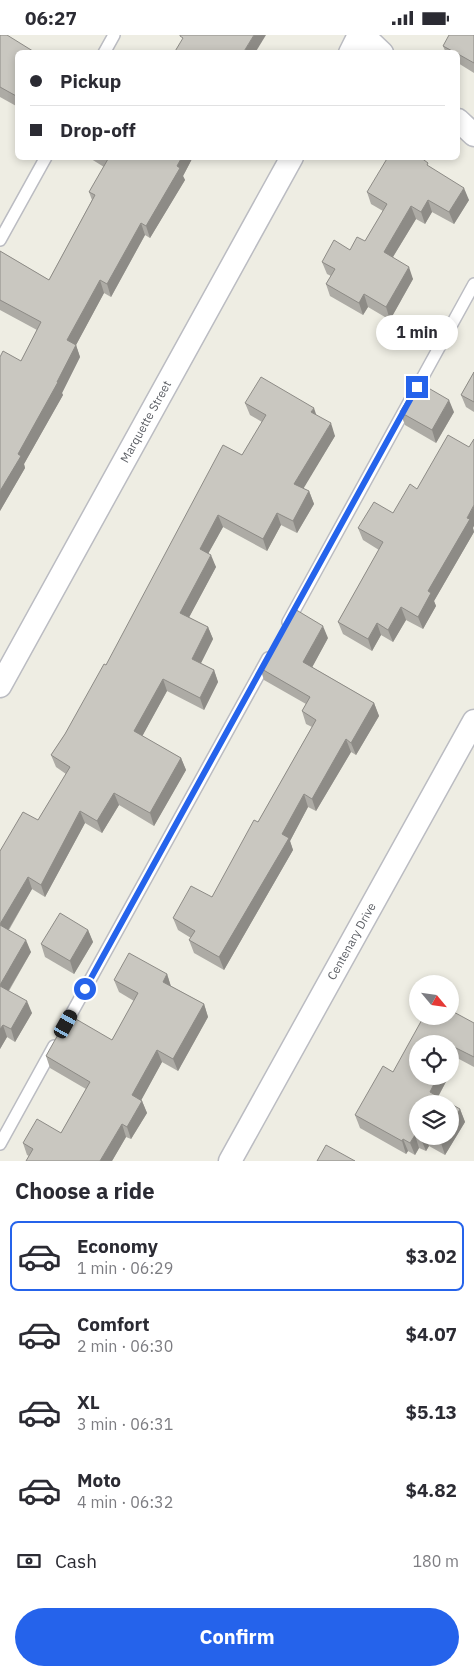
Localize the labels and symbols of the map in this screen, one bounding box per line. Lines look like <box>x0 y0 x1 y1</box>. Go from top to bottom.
callout: 1 min <box>376 315 458 349</box>
route end <box>406 376 428 398</box>
street label: Marquette Street <box>117 378 174 465</box>
street label: Centenary Drive <box>324 900 379 983</box>
north arrow <box>409 975 459 1025</box>
route start <box>74 978 96 1000</box>
car <box>52 1007 79 1041</box>

